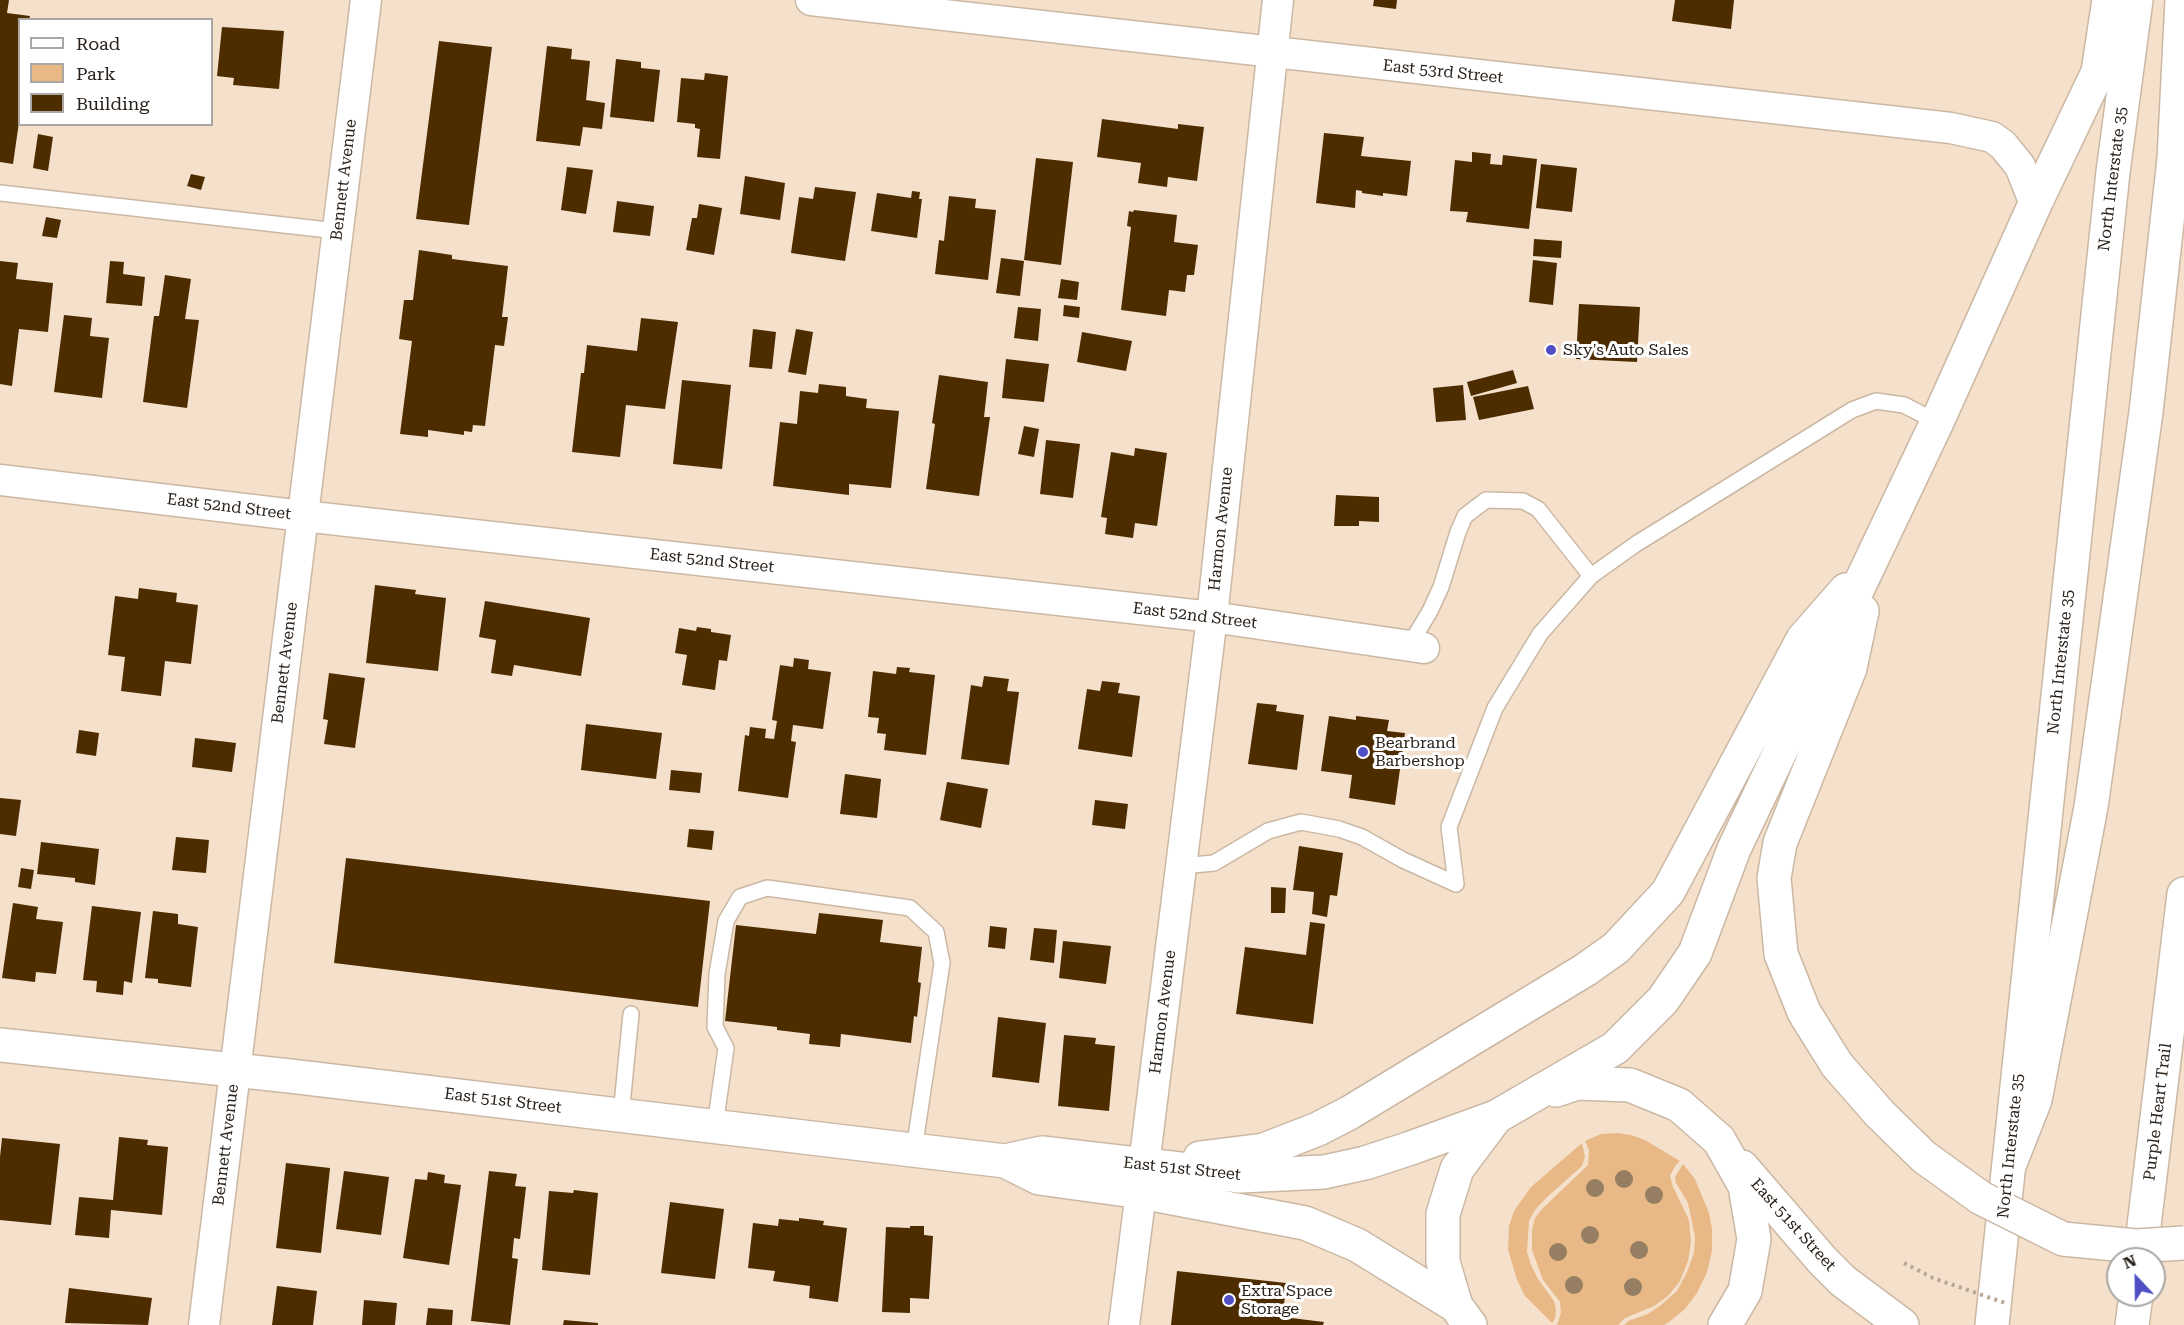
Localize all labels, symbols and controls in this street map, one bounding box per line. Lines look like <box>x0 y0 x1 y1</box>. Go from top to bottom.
legend <box>18 18 213 126</box>
text: Road <box>76 33 120 54</box>
street label: East 53rd Street <box>1382 56 1504 88</box>
text: Park <box>76 63 116 84</box>
text: Building <box>76 93 150 114</box>
street label: North Interstate 35 <box>2095 106 2131 252</box>
street label: Bennett Avenue <box>327 118 361 242</box>
place label: Sky's Auto Sales <box>1563 340 1689 360</box>
marker: Sky's Auto Sales <box>1544 343 1558 357</box>
street label: Harmon Avenue <box>1205 466 1237 592</box>
street label: East 52nd Street <box>166 490 292 524</box>
street label: East 52nd Street <box>649 545 775 577</box>
street label: North Interstate 35 <box>2044 589 2078 735</box>
street label: East 52nd Street <box>1132 599 1258 633</box>
street label: Bennett Avenue <box>268 601 302 725</box>
place label: Bearbrand Barbershop <box>1375 733 1465 771</box>
marker: Bearbrand Barbershop <box>1356 745 1370 759</box>
street label: Harmon Avenue <box>1146 949 1180 1075</box>
street label: Purple Heart Trail <box>2140 1042 2176 1182</box>
street label: North Interstate 35 <box>1994 1073 2028 1219</box>
street label: Bennett Avenue <box>209 1083 243 1207</box>
street label: East 51st Street <box>443 1084 563 1118</box>
street label: East 51st Street <box>1122 1153 1242 1185</box>
street label: East 51st Street <box>1746 1175 1840 1275</box>
north arrow <box>2106 1247 2166 1307</box>
text: N <box>2121 1251 2139 1273</box>
place label: Extra Space Storage <box>1241 1281 1333 1319</box>
marker: Extra Space Storage <box>1222 1293 1236 1307</box>

